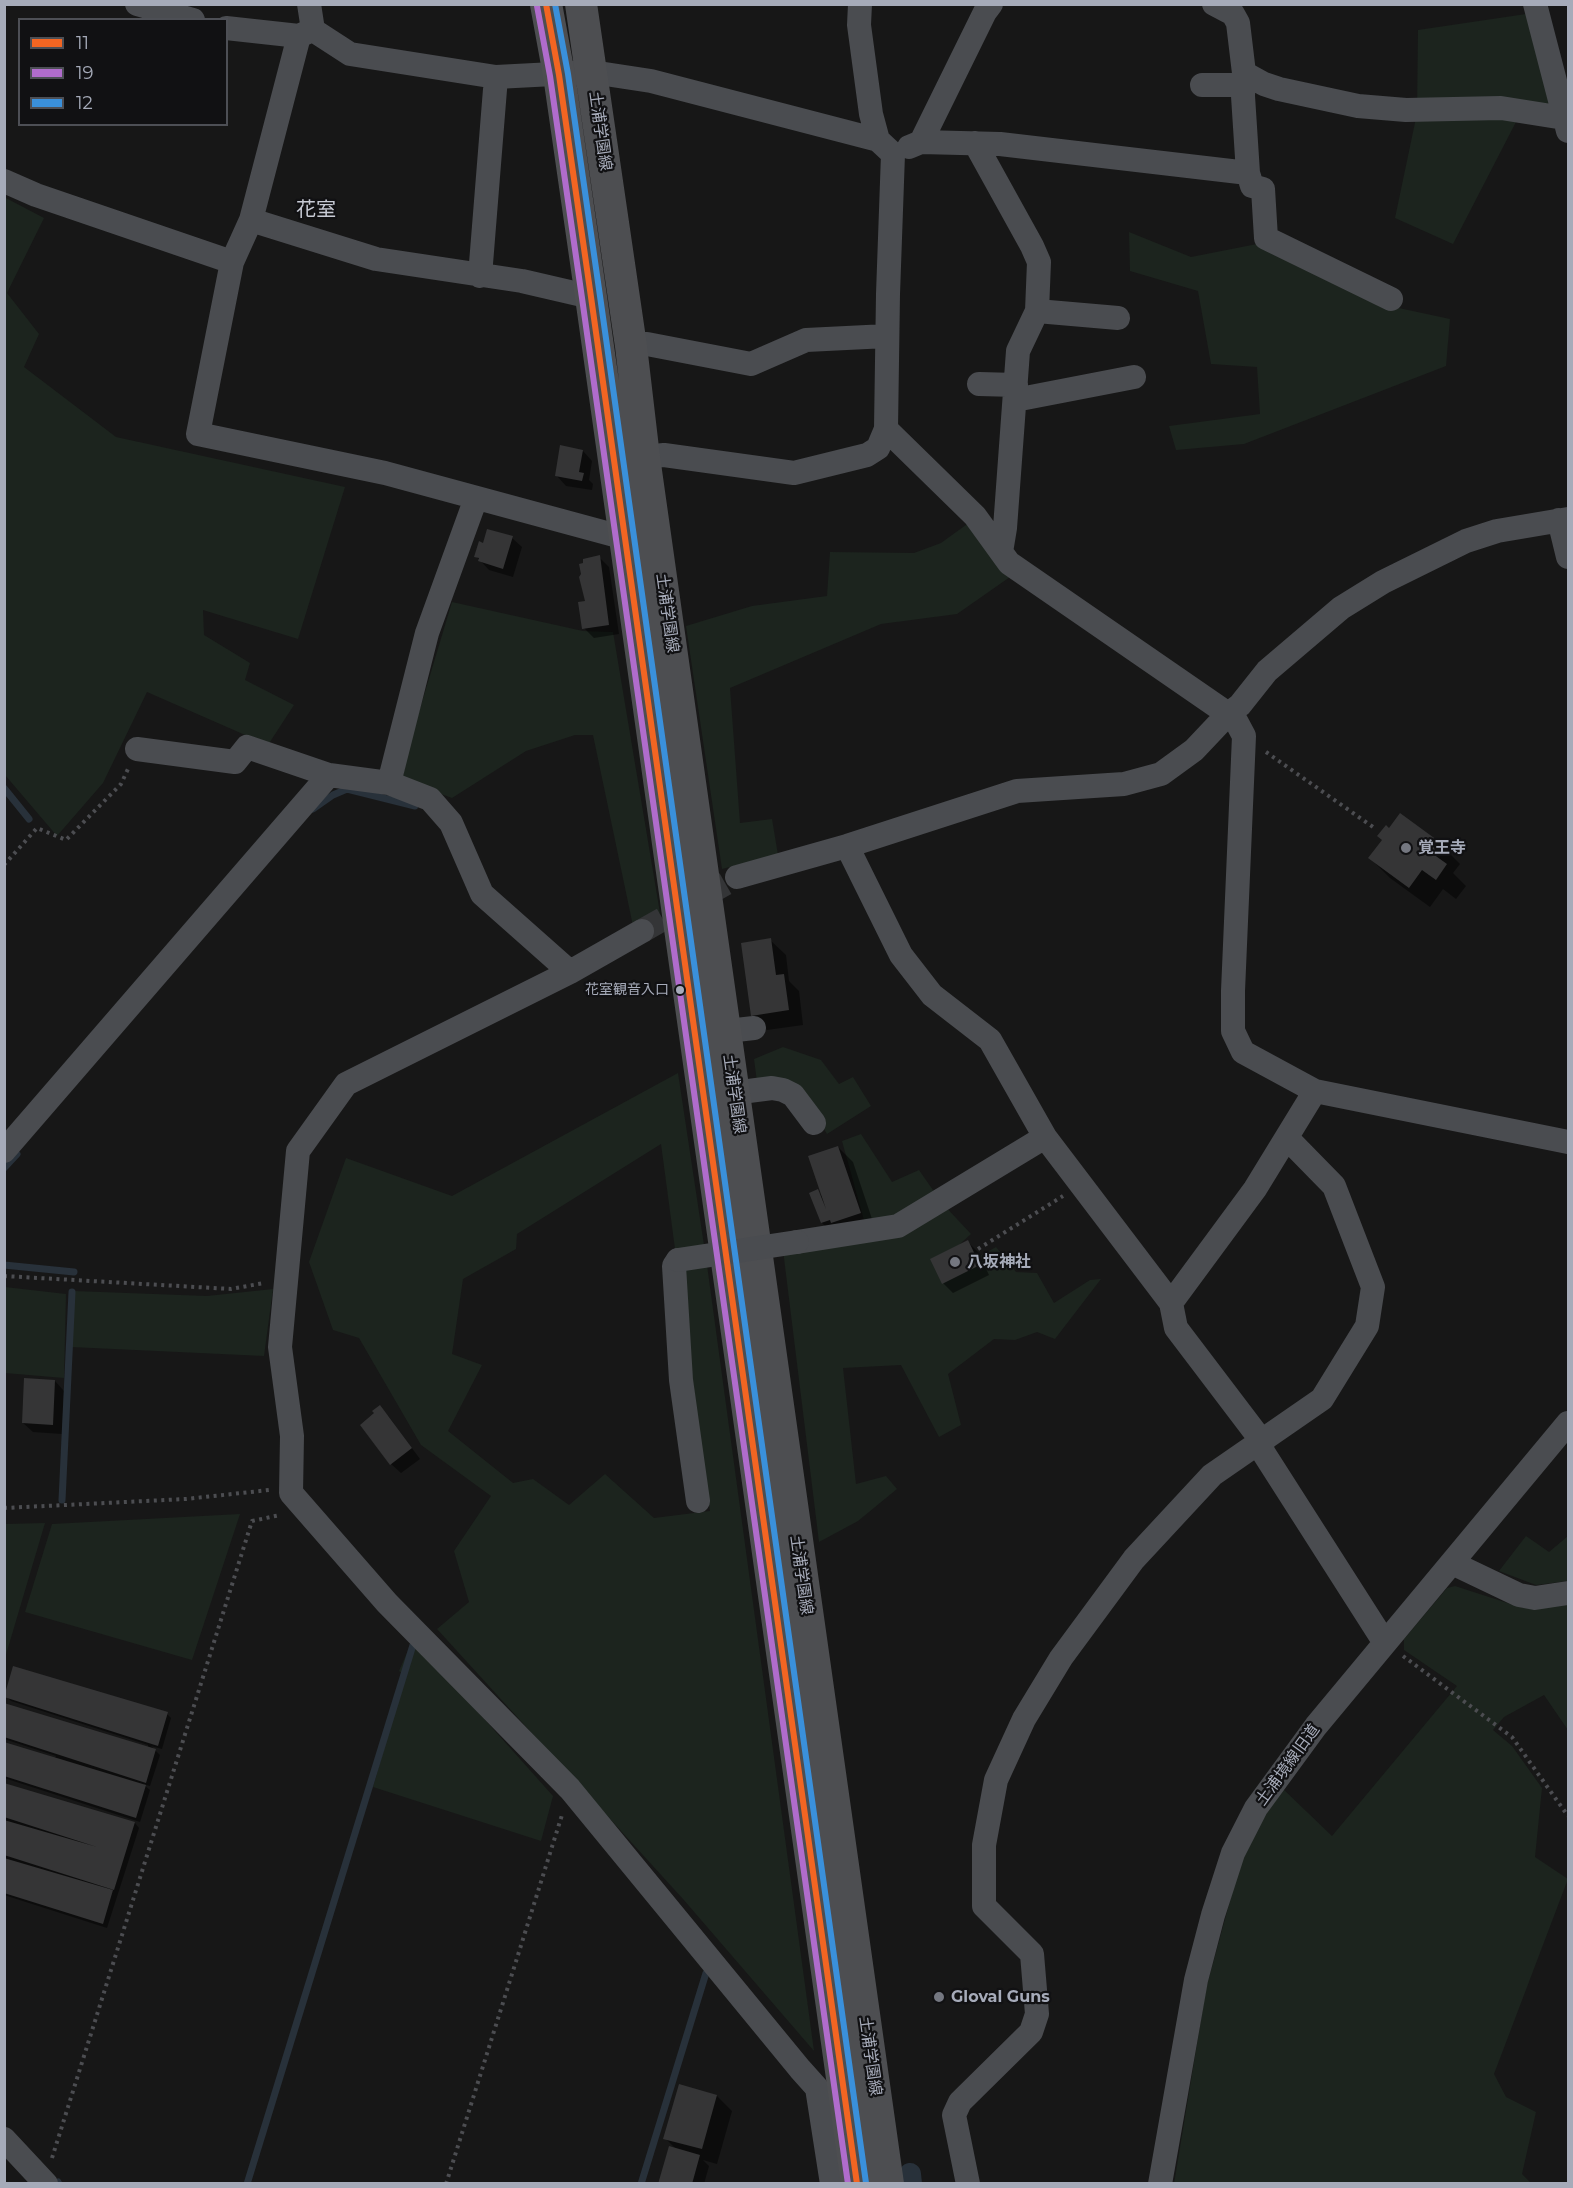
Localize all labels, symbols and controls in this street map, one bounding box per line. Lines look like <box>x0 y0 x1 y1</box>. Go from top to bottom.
legend <box>18 18 228 126</box>
text: 11 <box>76 32 89 54</box>
text: 19 <box>76 62 93 84</box>
street label: 土浦学園線 <box>585 90 615 172</box>
text: 12 <box>76 92 93 114</box>
district label: 花室 <box>296 198 336 222</box>
street label: 土浦学園線 <box>652 572 682 654</box>
place label: 覚王寺 <box>1418 838 1466 858</box>
marker: 覚王寺 <box>1399 841 1413 855</box>
place label: 花室観音入口 <box>585 982 669 998</box>
marker: 花室観音入口 <box>674 984 686 996</box>
street label: 土浦学園線 <box>719 1053 749 1135</box>
place label: 八坂神社 <box>967 1252 1031 1272</box>
marker: 八坂神社 <box>948 1255 962 1269</box>
street label: 土浦学園線 <box>786 1534 816 1616</box>
street label: 土浦境線旧道 <box>1252 1721 1324 1809</box>
place label: Gloval Guns <box>951 1987 1050 2007</box>
marker: Gloval Guns <box>932 1990 946 2004</box>
street label: 土浦学園線 <box>855 2015 885 2097</box>

